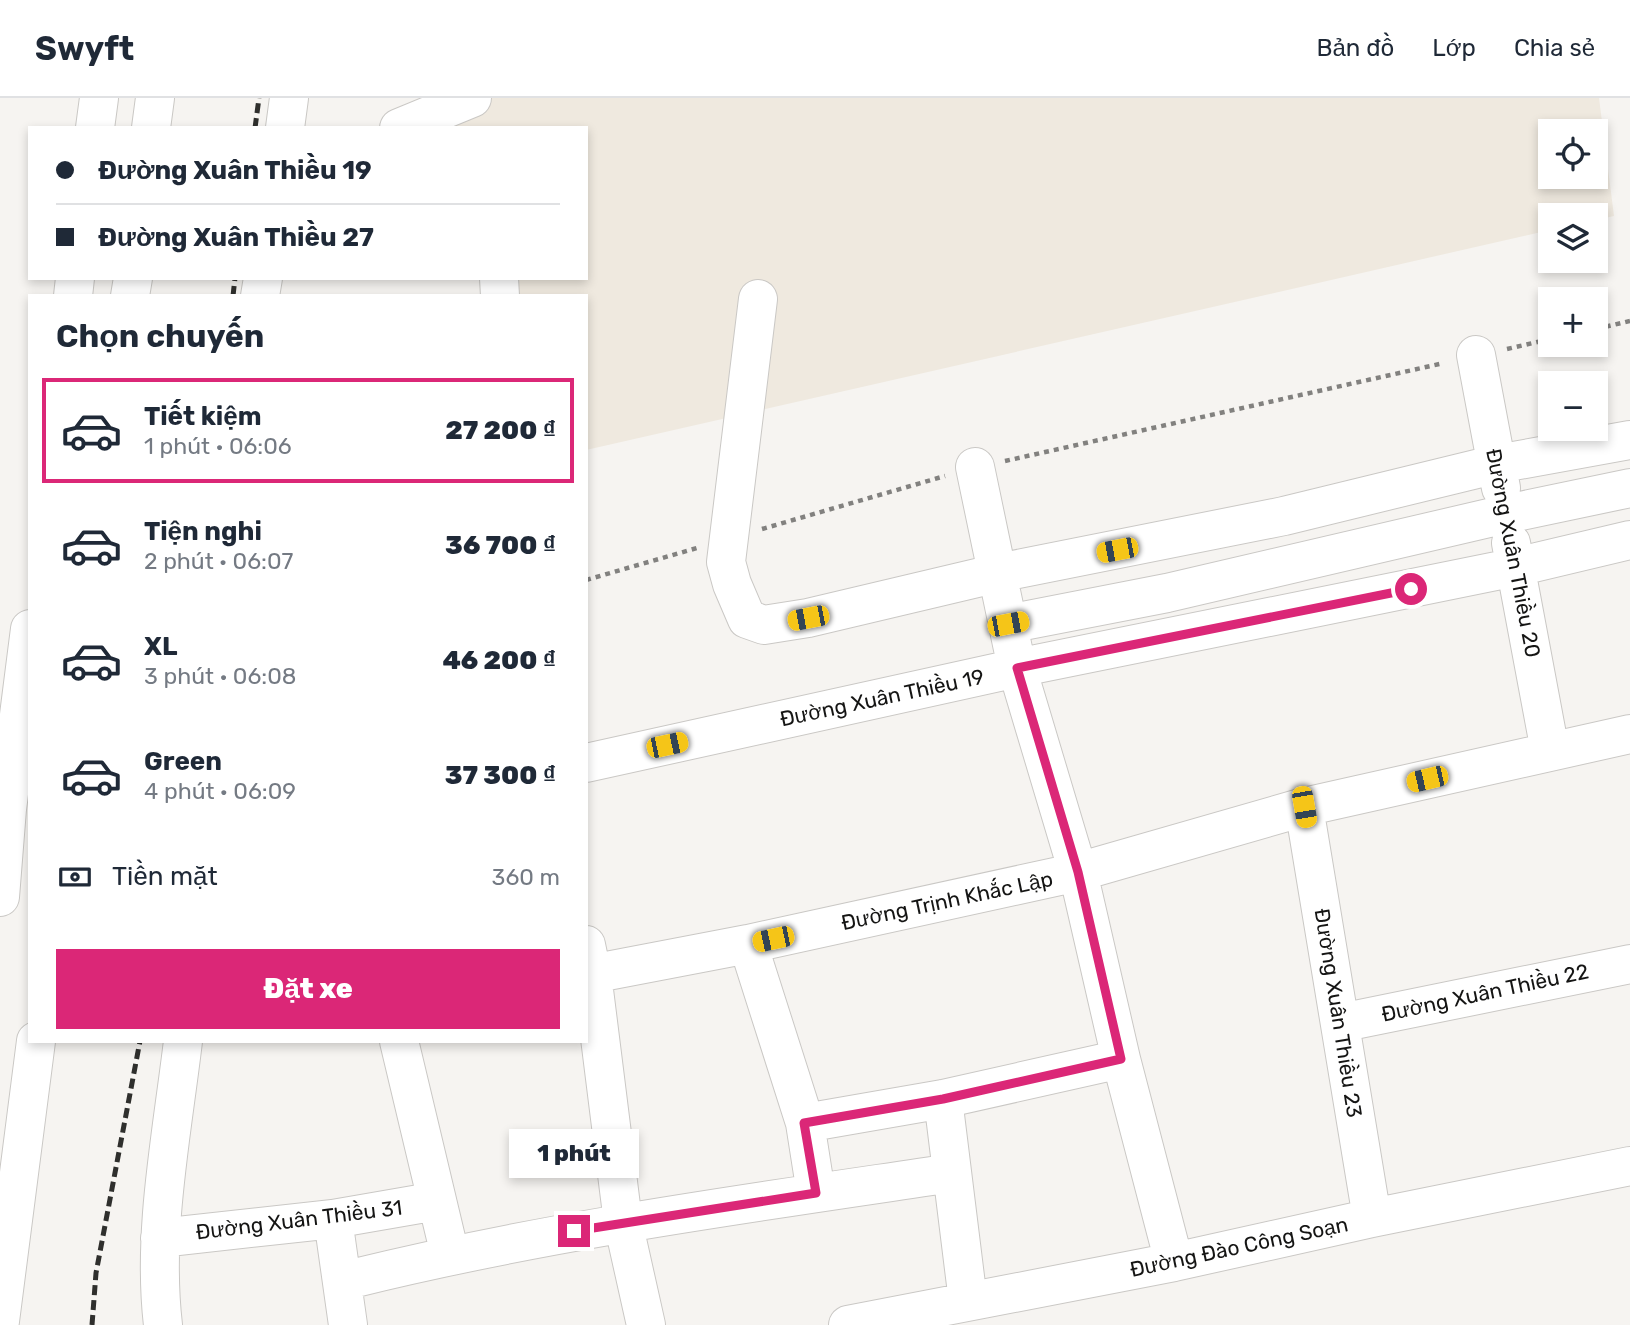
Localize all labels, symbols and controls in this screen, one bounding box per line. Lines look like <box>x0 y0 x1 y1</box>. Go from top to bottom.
text: Swyft <box>35 29 134 68</box>
text: Bản đồ <box>1316 34 1394 62</box>
text: Lớp <box>1432 34 1476 62</box>
text: Chia sẻ <box>1514 34 1595 62</box>
map controls <box>1538 119 1608 441</box>
button: locate <box>1538 119 1608 189</box>
text: Đường Xuân Thiều 19 <box>98 155 372 186</box>
button: layers <box>1538 203 1608 273</box>
text: Đường Xuân Thiều 27 <box>98 222 374 253</box>
button: + <box>1538 287 1608 357</box>
text: Chọn chuyến <box>56 317 264 355</box>
button: − <box>1538 371 1608 441</box>
icon: car <box>60 399 123 462</box>
text: Tiết kiệm <box>144 401 262 432</box>
text: 27 200 ₫ <box>445 415 556 446</box>
text: 1 phút · 06:06 <box>144 432 292 460</box>
street label: Đường Xuân Thiều 20 <box>1481 446 1546 659</box>
icon: car <box>60 514 123 577</box>
text: Tiện nghi <box>144 516 262 547</box>
text: 36 700 ₫ <box>445 530 556 561</box>
car <box>1095 536 1140 564</box>
text: 2 phút · 06:07 <box>144 547 293 575</box>
route start <box>1395 573 1427 605</box>
car <box>786 604 831 632</box>
car <box>986 610 1031 638</box>
icon: car <box>60 629 123 692</box>
text: XL <box>144 631 177 662</box>
text: 46 200 ₫ <box>442 645 556 676</box>
text: 3 phút · 06:08 <box>144 662 296 690</box>
street label: Đường Xuân Thiều 19 <box>778 664 986 731</box>
car <box>645 730 690 760</box>
icon: car <box>60 744 123 807</box>
text: Green <box>144 746 222 777</box>
text: 37 300 ₫ <box>445 760 556 791</box>
car <box>1405 764 1450 794</box>
text: 4 phút · 06:09 <box>144 777 296 805</box>
car <box>1291 784 1318 830</box>
icon: cash <box>56 858 94 896</box>
text: Tiền mặt <box>112 861 218 892</box>
text: 360 m <box>492 863 560 891</box>
street label: Đường Trịnh Khắc Lập <box>839 866 1055 935</box>
street label: Đường Xuân Thiều 23 <box>1310 907 1367 1119</box>
car <box>751 924 796 954</box>
button: Đặt xe <box>56 949 560 1029</box>
street label: Đường Xuân Thiều 22 <box>1379 958 1591 1027</box>
callout: 1 phút <box>509 1130 639 1178</box>
text: 1 phút <box>537 1139 611 1167</box>
street label: Đường Xuân Thiều 31 <box>194 1194 404 1245</box>
street label: Đường Đào Công Soạn <box>1128 1211 1350 1282</box>
route end <box>558 1215 590 1247</box>

